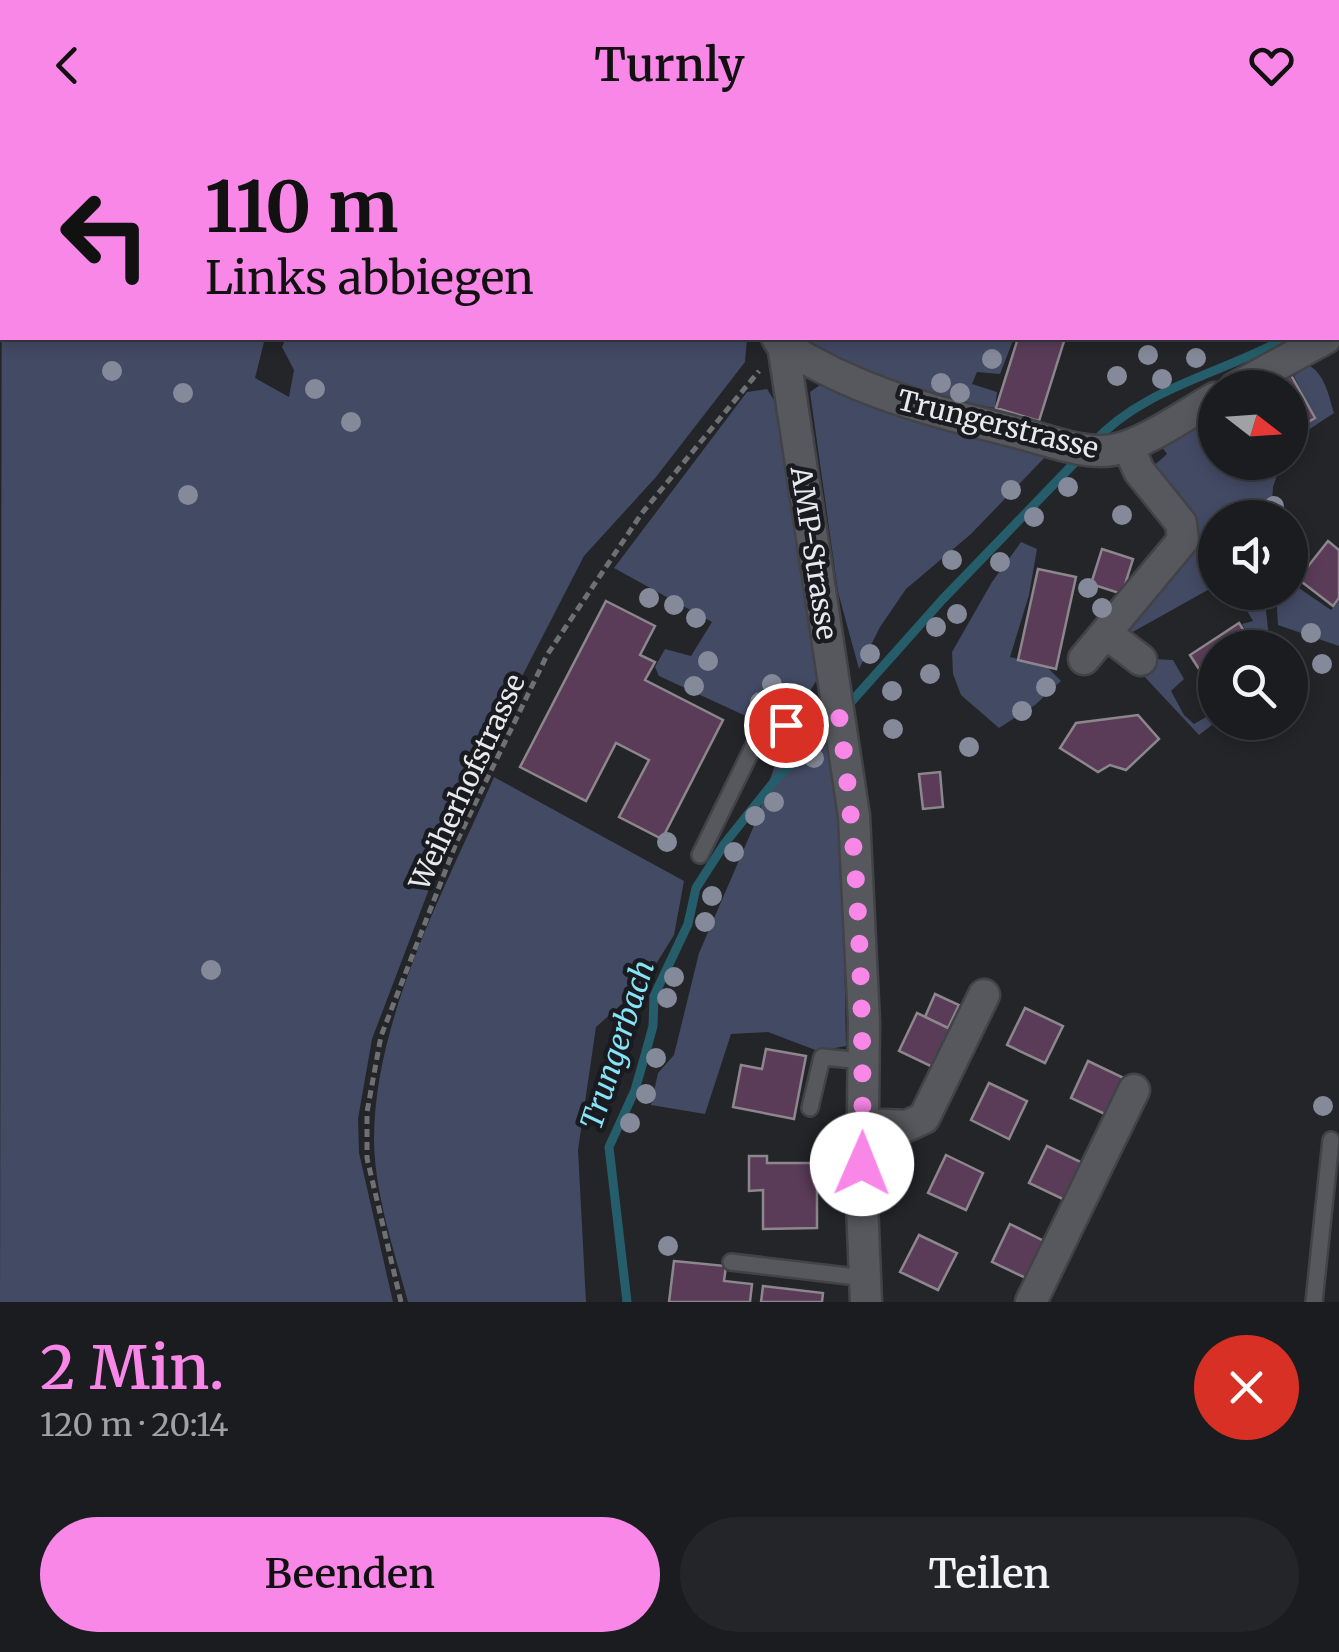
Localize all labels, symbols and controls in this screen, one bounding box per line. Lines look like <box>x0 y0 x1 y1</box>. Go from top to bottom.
text: Turnly <box>594 37 745 93</box>
icon: back <box>40 38 95 93</box>
icon: heart <box>1244 38 1299 93</box>
text: 110 m <box>205 163 398 251</box>
icon: left <box>40 170 170 300</box>
text: Links abbiegen <box>205 250 534 306</box>
north arrow <box>1198 370 1308 480</box>
map controls <box>1198 370 1308 740</box>
street label: Trungerstrasse <box>894 382 1102 466</box>
street label: AMP-Strasse <box>782 463 845 642</box>
button: sound <box>1198 500 1308 610</box>
button: search <box>1198 630 1308 740</box>
street label: Weiherhofstrasse <box>401 668 533 897</box>
pin <box>744 683 829 768</box>
icon: arrive <box>759 698 814 753</box>
water label: Trungerbach <box>572 955 662 1134</box>
position arrow <box>810 1112 914 1216</box>
text: 2 Min. <box>40 1330 225 1405</box>
button: close <box>1194 1335 1299 1440</box>
text: 120 m · 20:14 <box>40 1405 229 1445</box>
button: Beenden <box>40 1517 660 1632</box>
button: Teilen <box>680 1517 1299 1632</box>

